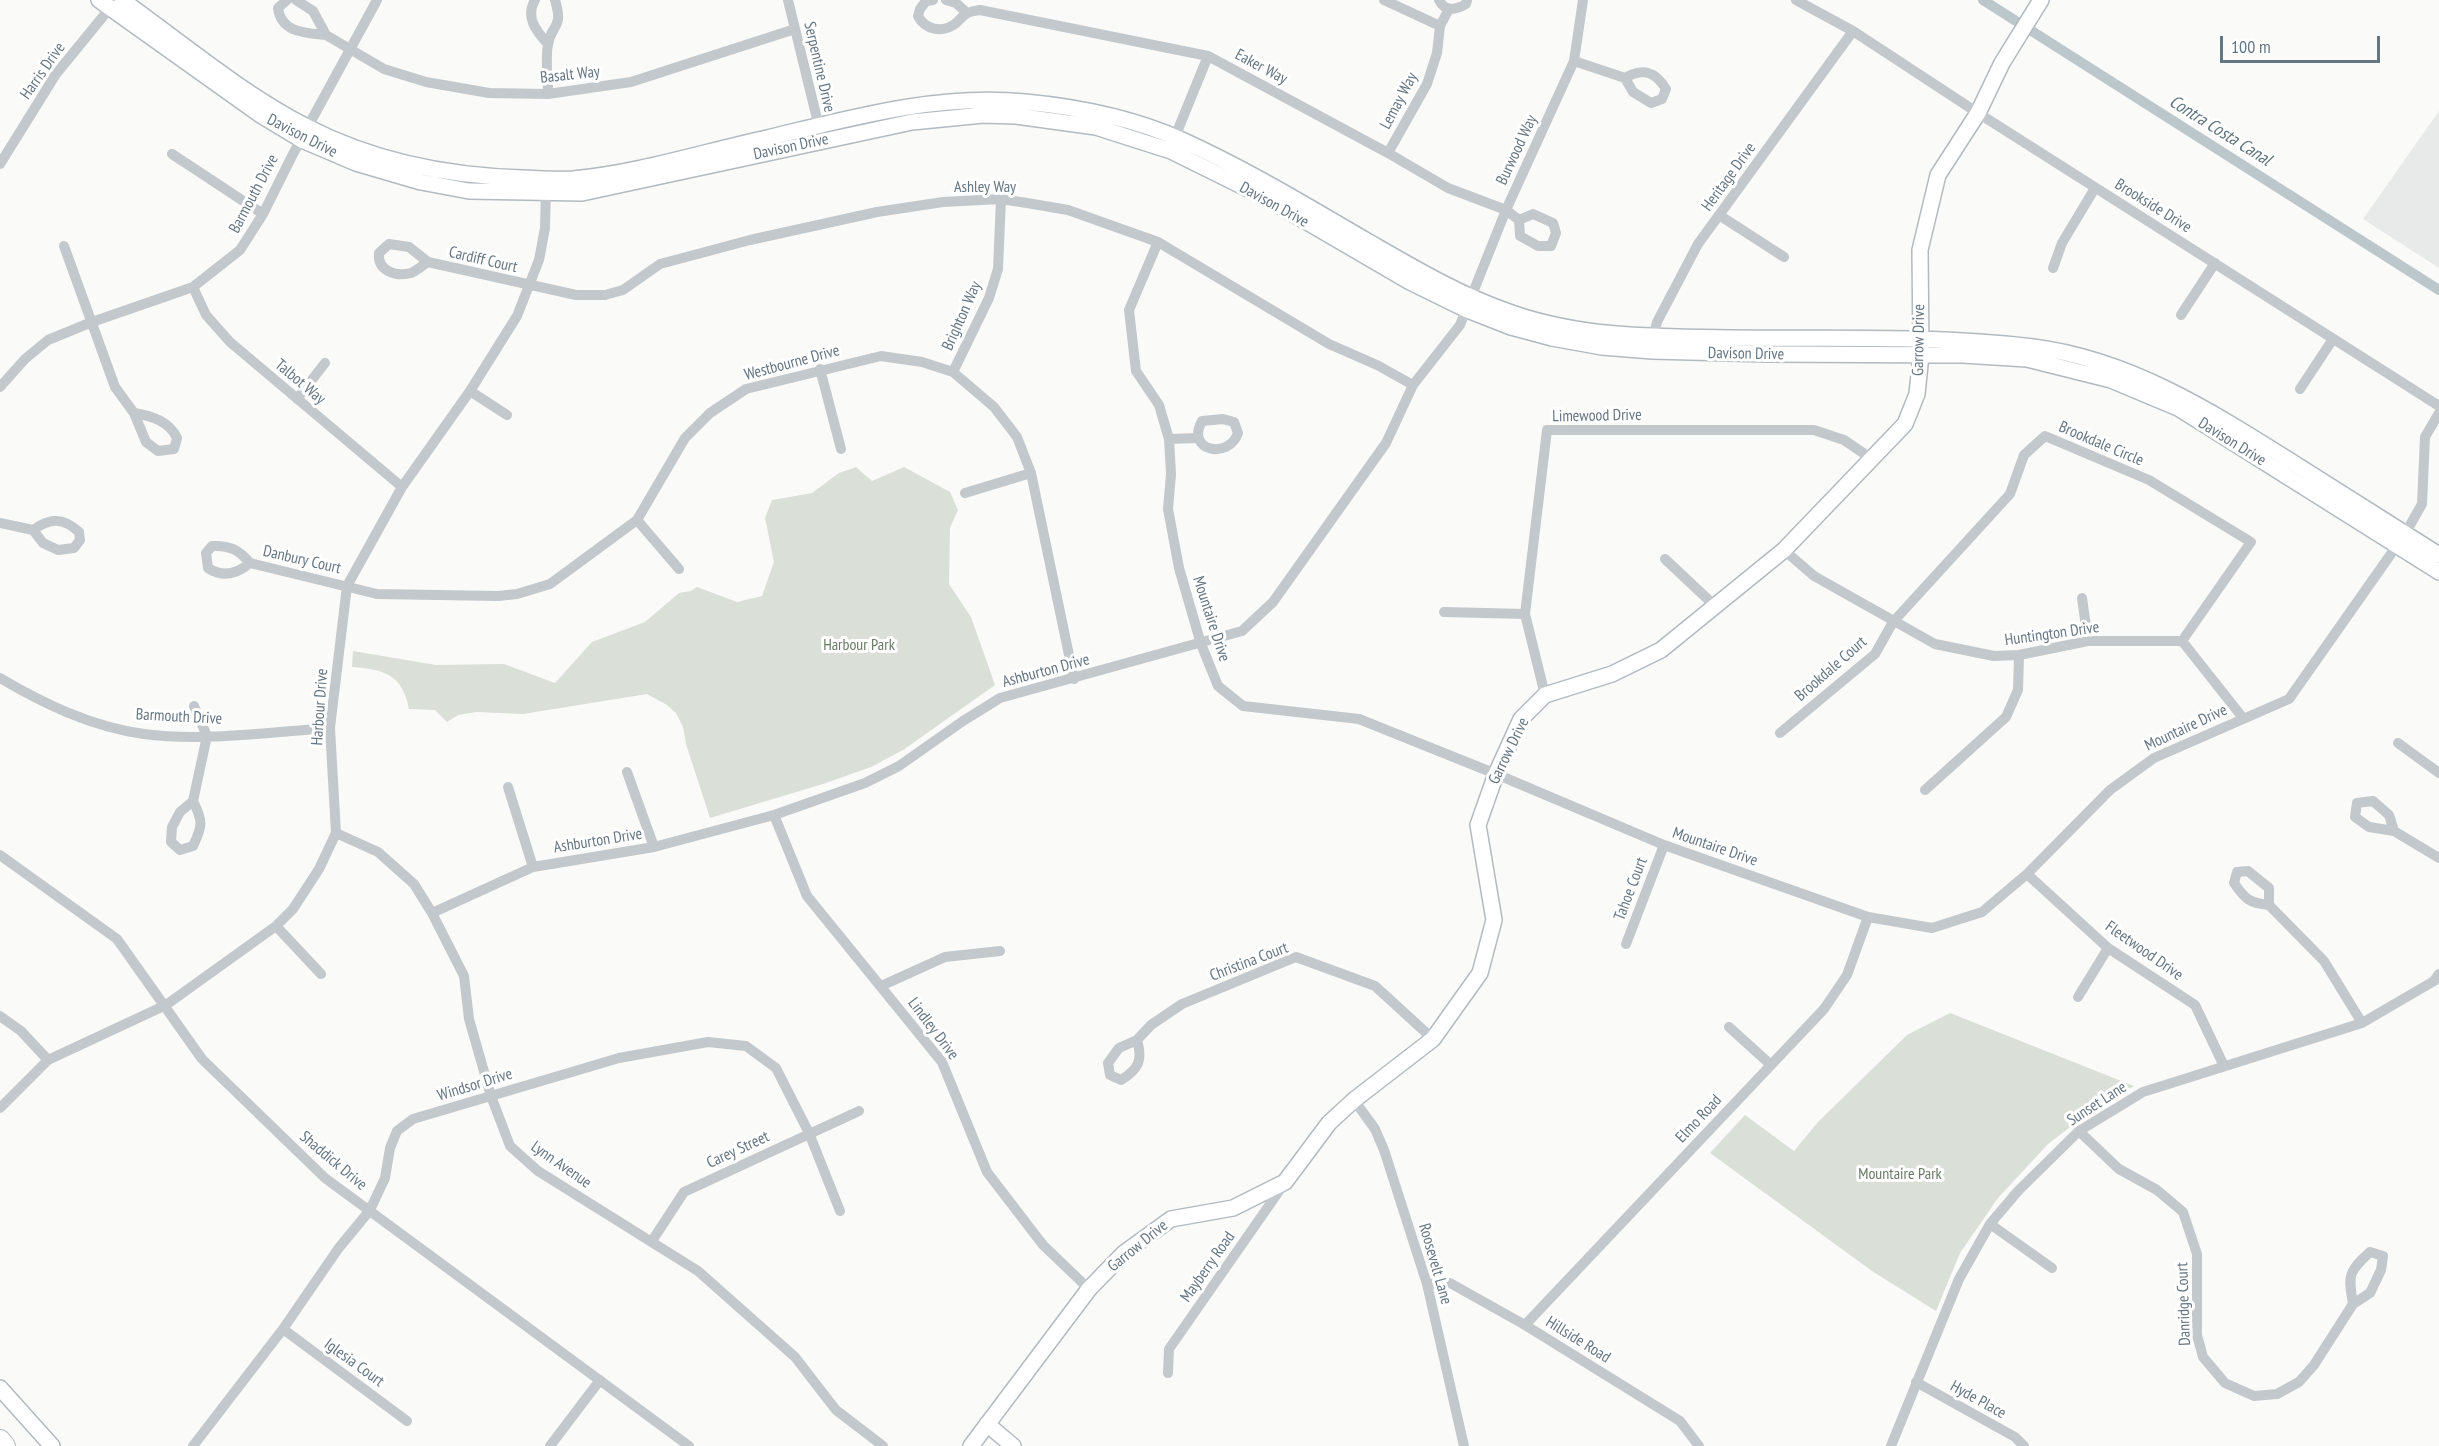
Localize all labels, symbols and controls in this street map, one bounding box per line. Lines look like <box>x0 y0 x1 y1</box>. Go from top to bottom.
street label: Serpentine Drive <box>799 20 839 114</box>
scale bar <box>2223 24 2384 62</box>
text: 100 m <box>2231 35 2271 58</box>
street label: Harris Drive <box>16 39 70 103</box>
street label: Eaker Way <box>1232 45 1290 89</box>
street label: Basalt Way <box>539 62 601 88</box>
street label: Lemay Way <box>1376 69 1422 133</box>
water label: Contra Costa Canal <box>2165 91 2275 171</box>
street label: Davison Drive <box>264 110 340 162</box>
street label: Burwood Way <box>1492 112 1542 188</box>
street label: Davison Drive <box>752 130 830 164</box>
street label: Heritage Drive <box>1698 139 1760 215</box>
street label: Barmouth Drive <box>225 151 283 237</box>
street label: Brookside Drive <box>2111 175 2195 237</box>
street label: Ashley Way <box>954 177 1016 197</box>
street label: Davison Drive <box>1236 178 1312 232</box>
street label: Cardiff Court <box>447 243 519 277</box>
street label: Brighton Way <box>938 278 986 354</box>
street label: Garrow Drive <box>1909 304 1929 376</box>
street label: Westbourne Drive <box>742 341 842 385</box>
street label: Davison Drive <box>1708 344 1784 364</box>
street label: Talbot Way <box>271 355 329 409</box>
street label: Limewood Drive <box>1552 406 1642 426</box>
street label: Davison Drive <box>2195 414 2269 470</box>
street label: Brookdale Circle <box>2056 418 2146 470</box>
street label: Danbury Court <box>261 542 343 578</box>
street label: Mountaire Drive <box>1188 574 1234 664</box>
street label: Huntington Drive <box>2004 618 2100 650</box>
street label: Brookdale Court <box>1791 633 1871 705</box>
park label: Harbour Park <box>823 635 895 655</box>
street label: Ashburton Drive <box>1000 650 1092 692</box>
street label: Harbour Drive <box>308 668 332 746</box>
street label: Mountaire Drive <box>2142 701 2230 755</box>
street label: Barmouth Drive <box>135 705 223 729</box>
street label: Garrow Drive <box>1485 715 1533 787</box>
street label: Mountaire Drive <box>1670 823 1760 871</box>
street label: Ashburton Drive <box>552 825 644 857</box>
street label: Tahoe Court <box>1610 855 1652 923</box>
street label: Fleetwood Drive <box>2101 917 2187 985</box>
street label: Christina Court <box>1207 938 1291 986</box>
street label: Lindley Drive <box>903 994 963 1064</box>
street label: Windsor Drive <box>435 1065 515 1105</box>
street label: Sunset Lane <box>2064 1078 2130 1130</box>
street label: Elmo Road <box>1672 1091 1726 1147</box>
street label: Shaddick Drive <box>295 1127 371 1195</box>
street label: Carey Street <box>704 1127 772 1173</box>
street label: Lynn Avenue <box>527 1137 595 1193</box>
park label: Mountaire Park <box>1858 1164 1942 1184</box>
street label: Garrow Drive <box>1104 1216 1172 1276</box>
street label: Roosevelt Lane <box>1414 1221 1456 1307</box>
street label: Mayberry Road <box>1177 1228 1239 1306</box>
street label: Danridge Court <box>2173 1262 2195 1346</box>
street label: Hillside Road <box>1542 1313 1614 1367</box>
street label: Iglesia Court <box>320 1335 388 1391</box>
street label: Hyde Place <box>1947 1377 2009 1423</box>

